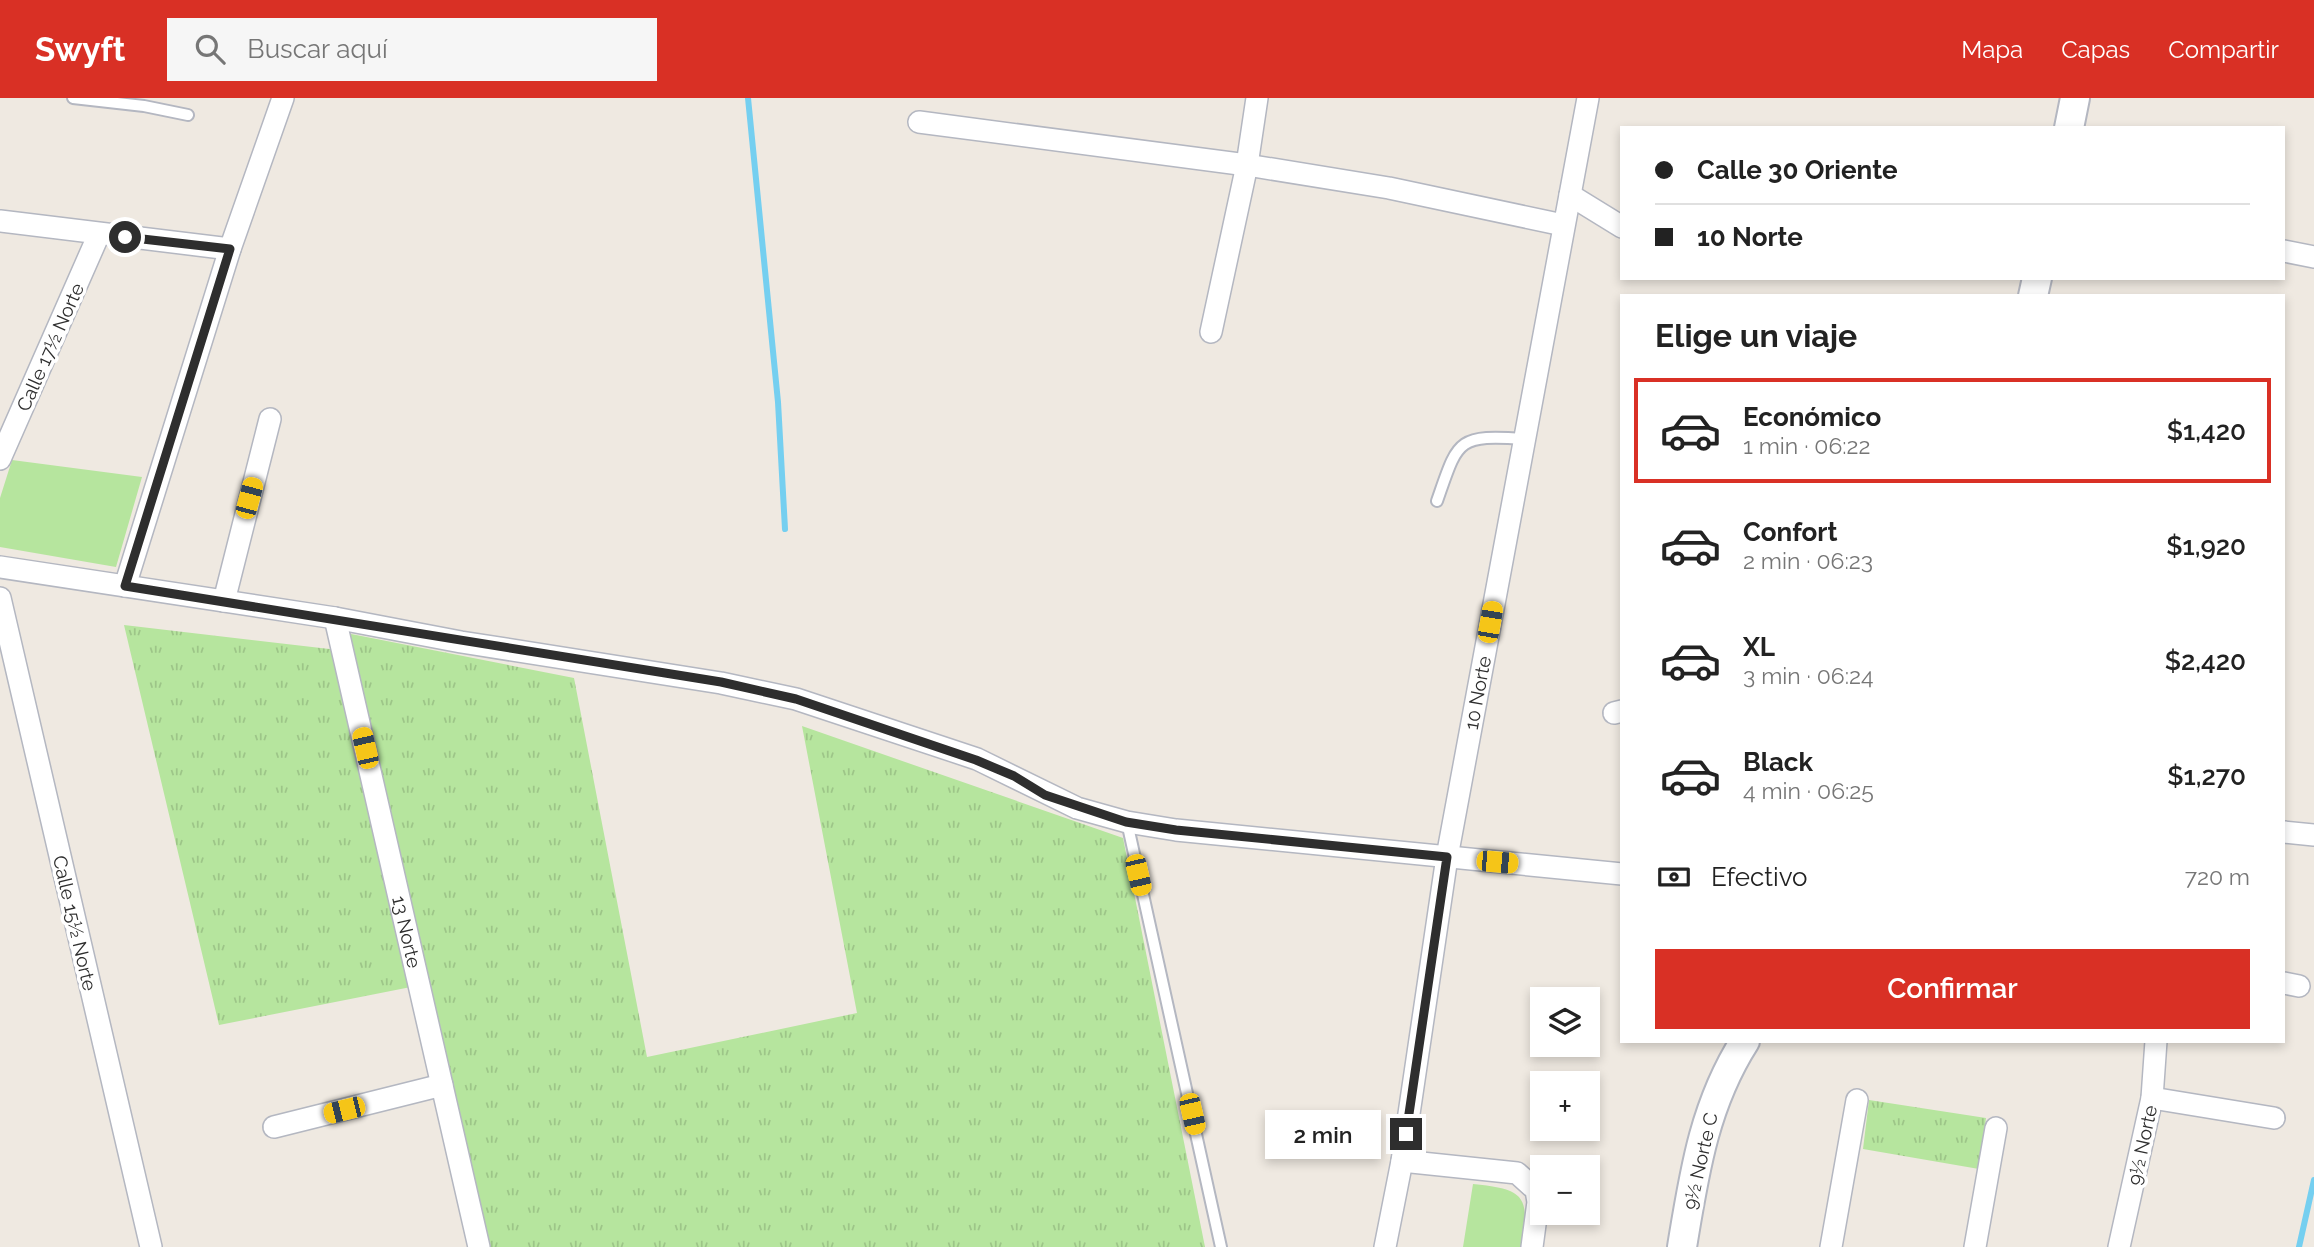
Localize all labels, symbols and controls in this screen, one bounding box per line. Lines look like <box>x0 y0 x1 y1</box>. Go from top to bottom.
search box <box>167 18 657 81</box>
text: Swyft <box>35 30 125 69</box>
icon: search <box>191 30 229 68</box>
text: Buscar aquí <box>247 34 388 64</box>
text: Mapa <box>1961 35 2023 64</box>
text: Capas <box>2061 35 2130 64</box>
text: Compartir <box>2168 35 2279 64</box>
text: Calle 30 Oriente <box>1697 155 1898 185</box>
route start <box>109 221 141 253</box>
text: 10 Norte <box>1697 222 1803 252</box>
street label: Calle 17½ Norte <box>12 280 88 414</box>
text: Elige un viaje <box>1655 317 1857 354</box>
icon: car <box>1659 399 1722 462</box>
text: Económico <box>1743 402 1881 432</box>
text: $1,420 <box>2167 416 2246 446</box>
text: 1 min · 06:22 <box>1743 432 1871 459</box>
car <box>234 475 265 521</box>
icon: car <box>1659 514 1722 577</box>
text: Confort <box>1743 517 1837 547</box>
text: $1,920 <box>2166 531 2246 561</box>
text: 2 min · 06:23 <box>1743 547 1873 574</box>
car <box>1477 599 1504 645</box>
icon: car <box>1659 629 1722 692</box>
text: XL <box>1743 632 1775 662</box>
text: $2,420 <box>2165 646 2246 676</box>
street label: 10 Norte <box>1460 654 1495 731</box>
text: 3 min · 06:24 <box>1743 662 1874 689</box>
car <box>351 725 380 771</box>
icon: car <box>1659 744 1722 807</box>
text: Black <box>1743 747 1813 777</box>
text: $1,270 <box>2167 761 2246 791</box>
text: 4 min · 06:25 <box>1743 777 1874 804</box>
car <box>1476 850 1519 874</box>
car <box>1124 852 1153 898</box>
street label: Calle 15½ Norte <box>49 853 101 993</box>
icon: cash <box>1655 858 1693 896</box>
text: Efectivo <box>1711 862 1808 892</box>
text: 720 m <box>2185 863 2250 890</box>
street label: 13 Norte <box>388 894 426 970</box>
button: Confirmar <box>1655 949 2250 1029</box>
map controls <box>1530 987 1600 1225</box>
button: layers <box>1530 987 1600 1057</box>
button: + <box>1530 1071 1600 1141</box>
car <box>1178 1091 1207 1137</box>
car <box>322 1095 367 1125</box>
street label: 9½ Norte <box>2123 1103 2161 1187</box>
callout: 2 min <box>1266 1110 1382 1158</box>
street label: 9½ Norte C <box>1678 1110 1722 1212</box>
route end <box>1390 1118 1422 1150</box>
text: 2 min <box>1294 1121 1352 1148</box>
button: − <box>1530 1155 1600 1225</box>

